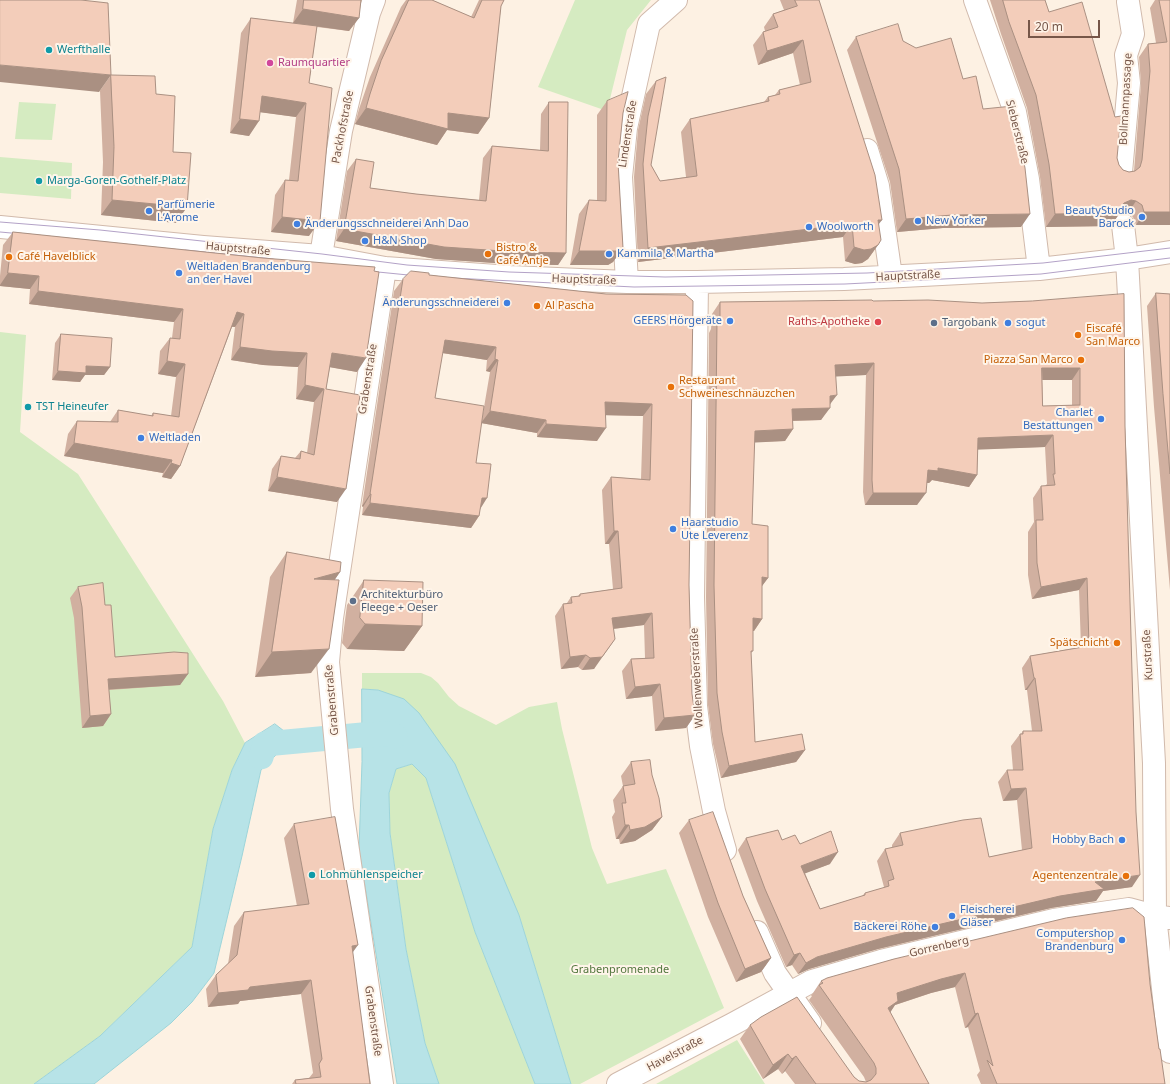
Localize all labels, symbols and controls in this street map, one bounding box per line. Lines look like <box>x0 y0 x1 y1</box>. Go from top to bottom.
scale bar <box>1030 12 1102 38</box>
text: 20 m <box>1035 18 1063 35</box>
place label: Werfthalle <box>57 43 110 57</box>
marker: Werfthalle <box>44 45 54 55</box>
street label: Bollmannpassage <box>1117 53 1135 145</box>
place label: Raumquartier <box>278 56 350 70</box>
marker: Raumquartier <box>265 58 275 68</box>
street label: Packhofstraße <box>329 89 357 165</box>
street label: Lindenstraße <box>616 99 640 169</box>
street label: Sieberstraße <box>1003 99 1031 165</box>
place label: Marga-Goren-Gothelf-Platz <box>47 174 186 188</box>
marker: Marga-Goren-Gothelf-Platz <box>34 176 44 186</box>
place label: Parfümerie L‘Arome <box>157 198 215 224</box>
place label: BeautyStudio Barock <box>1065 204 1134 230</box>
marker: Parfümerie L‘Arome <box>144 206 154 216</box>
marker: BeautyStudio Barock <box>1137 212 1147 222</box>
place label: New Yorker <box>926 214 985 228</box>
marker: New Yorker <box>913 216 923 226</box>
place label: Änderungsschneiderei Anh Dao <box>305 217 469 231</box>
marker: Änderungsschneiderei Anh Dao <box>292 219 302 229</box>
place label: Woolworth <box>817 220 874 234</box>
marker: Woolworth <box>804 222 814 232</box>
place label: H&N Shop <box>373 234 427 248</box>
marker: H&N Shop <box>360 236 370 246</box>
street label: Hauptstraße <box>205 240 271 258</box>
place label: Bistro & Café Antje <box>496 241 549 267</box>
place label: Kammila & Martha <box>617 247 714 261</box>
marker: Bistro & Café Antje <box>483 249 493 259</box>
marker: Kammila & Martha <box>604 249 614 259</box>
place label: Café Havelblick <box>17 250 96 264</box>
marker: Café Havelblick <box>4 252 14 262</box>
place label: Weltladen Brandenburg an der Havel <box>187 260 311 286</box>
marker: Weltladen Brandenburg an der Havel <box>174 268 184 278</box>
street label: Hauptstraße <box>875 268 941 284</box>
street label: Hauptstraße <box>551 272 617 288</box>
place label: Änderungsschneiderei <box>383 296 499 310</box>
marker: Änderungsschneiderei <box>502 298 512 308</box>
place label: Al Pascha <box>545 299 594 313</box>
marker: Al Pascha <box>532 301 542 311</box>
place label: GEERS Hörgeräte <box>633 314 722 328</box>
place label: Raths-Apotheke <box>788 315 870 329</box>
marker: GEERS Hörgeräte <box>725 316 735 326</box>
place label: Targobank <box>942 316 997 330</box>
place label: sogut <box>1016 316 1045 330</box>
marker: Raths-Apotheke <box>873 317 883 327</box>
marker: Targobank <box>929 318 939 328</box>
marker: sogut <box>1003 318 1013 328</box>
place label: Eiscafé San Marco <box>1086 322 1140 348</box>
marker: Eiscafé San Marco <box>1073 330 1083 340</box>
street label: Grabenstraße <box>356 343 380 415</box>
place label: Piazza San Marco <box>984 353 1073 367</box>
marker: Piazza San Marco <box>1076 355 1086 365</box>
place label: Restaurant Schweineschnäuzchen <box>679 374 795 400</box>
marker: Restaurant Schweineschnäuzchen <box>666 382 676 392</box>
place label: TST Heineufer <box>36 400 109 414</box>
marker: TST Heineufer <box>23 402 33 412</box>
place label: Charlet Bestattungen <box>1023 406 1093 432</box>
marker: Charlet Bestattungen <box>1096 414 1106 424</box>
place label: Weltladen <box>149 431 201 445</box>
marker: Weltladen <box>136 433 146 443</box>
place label: Haarstudio Ute Leverenz <box>681 516 748 542</box>
marker: Haarstudio Ute Leverenz <box>668 524 678 534</box>
place label: Architekturbüro Fleege + Oeser <box>361 588 443 614</box>
marker: Architekturbüro Fleege + Oeser <box>348 596 358 606</box>
street label: Wollenweberstraße <box>688 627 706 729</box>
street label: Kurstraße <box>1140 629 1156 681</box>
place label: Spätschicht <box>1050 636 1109 650</box>
marker: Spätschicht <box>1112 638 1122 648</box>
street label: Grabenstraße <box>322 664 342 736</box>
place label: Hobby Bach <box>1052 833 1114 847</box>
marker: Hobby Bach <box>1117 835 1127 845</box>
place label: Lohmühlenspeicher <box>320 868 423 882</box>
place label: Agentenzentrale <box>1033 869 1118 883</box>
marker: Lohmühlenspeicher <box>307 870 317 880</box>
marker: Agentenzentrale <box>1121 871 1131 881</box>
place label: Fleischerei Gläser <box>960 903 1015 929</box>
marker: Fleischerei Gläser <box>947 911 957 921</box>
place label: Bäckerei Röhe <box>854 920 927 934</box>
marker: Bäckerei Röhe <box>930 922 940 932</box>
place label: Computershop Brandenburg <box>1036 927 1114 953</box>
street label: Gorrenberg <box>908 934 970 960</box>
marker: Computershop Brandenburg <box>1117 935 1127 945</box>
park label: Grabenpromenade <box>571 963 669 977</box>
street label: Grabenstraße <box>362 985 384 1057</box>
street label: Havelstraße <box>645 1034 705 1074</box>

